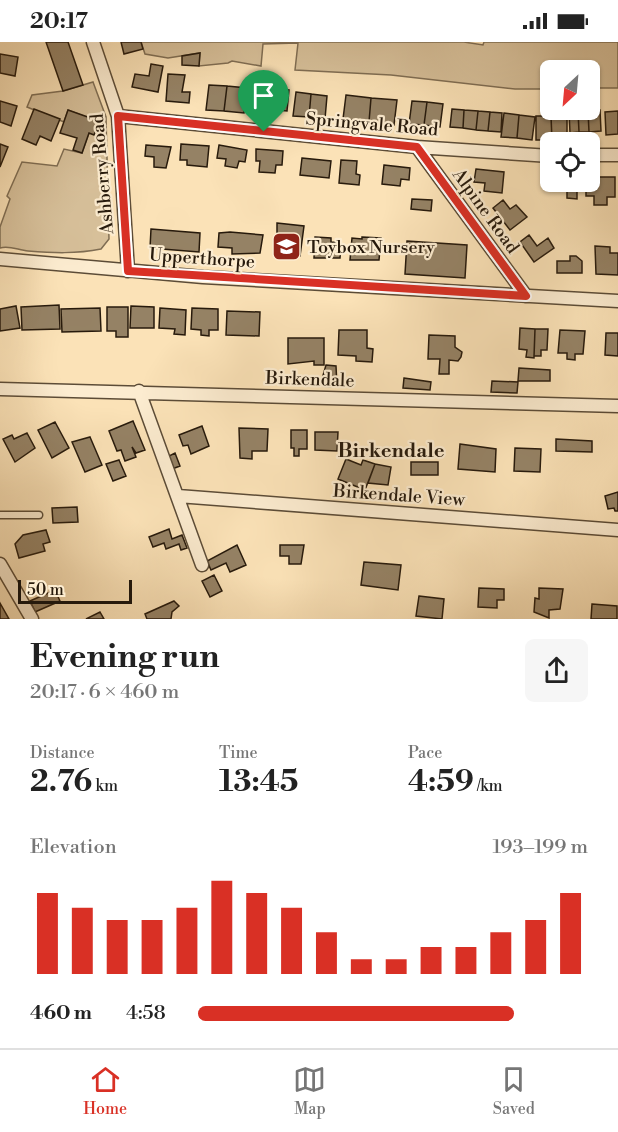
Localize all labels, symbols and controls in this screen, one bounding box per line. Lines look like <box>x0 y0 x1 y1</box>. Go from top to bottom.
text: 20:17 <box>30 8 88 35</box>
north arrow <box>540 60 600 120</box>
map controls <box>540 60 600 192</box>
pin <box>238 70 289 132</box>
icon: arrive <box>247 79 280 112</box>
street label: Springvale Road <box>305 107 440 142</box>
street label: Ashberry Road <box>86 112 119 236</box>
button: locate <box>540 132 600 192</box>
street label: Alpine Road <box>447 164 525 259</box>
school or university icon: Toybox Nursery <box>270 231 302 263</box>
place label: Toybox Nursery <box>307 236 435 259</box>
street label: Upperthorpe <box>148 243 256 274</box>
street label: Birkendale <box>264 366 355 393</box>
district label: Birkendale <box>338 439 445 464</box>
street label: Birkendale View <box>331 479 466 512</box>
scale bar <box>18 577 132 604</box>
text: 50 m <box>27 580 64 600</box>
text: Evening run <box>30 637 219 678</box>
button: share <box>525 639 588 702</box>
text: 20:17 · 6 × 460 m <box>30 680 179 705</box>
text: Distance <box>30 743 95 763</box>
text: Time <box>219 743 258 763</box>
text: Pace <box>408 743 442 763</box>
text: 2.76 <box>30 763 92 801</box>
text: 13:45 <box>219 763 298 801</box>
text: 4:59 <box>408 763 474 801</box>
text: km <box>92 776 118 796</box>
text: /km <box>474 776 503 796</box>
text: Elevation <box>30 835 117 860</box>
text: 193–199 m <box>492 835 588 860</box>
text: 460 m <box>30 1001 92 1026</box>
text: 4:58 <box>126 1001 166 1026</box>
tab: Home <box>83 1063 127 1119</box>
tab: Map <box>293 1063 326 1119</box>
tab: Saved <box>493 1063 535 1119</box>

